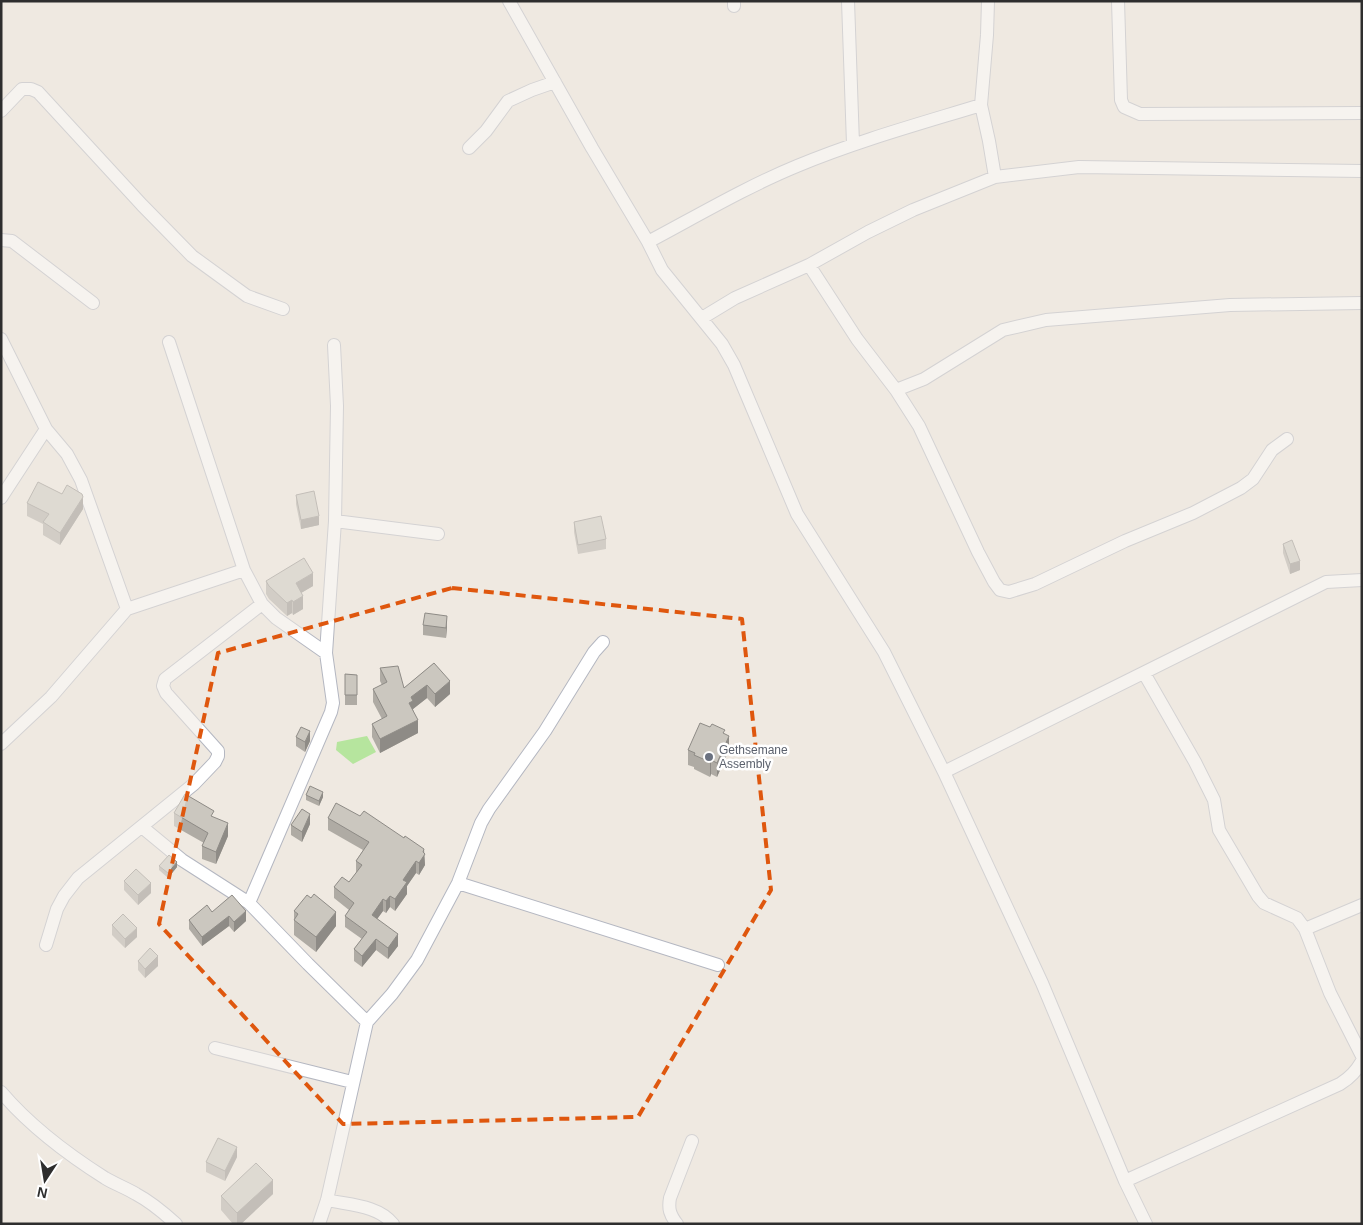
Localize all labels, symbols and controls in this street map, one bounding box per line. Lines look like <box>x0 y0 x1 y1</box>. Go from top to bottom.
place label: Gethsemane Assembly <box>719 743 788 771</box>
marker: Gethsemane Assembly <box>703 751 715 763</box>
north arrow <box>20 1155 70 1205</box>
text: N <box>36 1184 49 1202</box>

